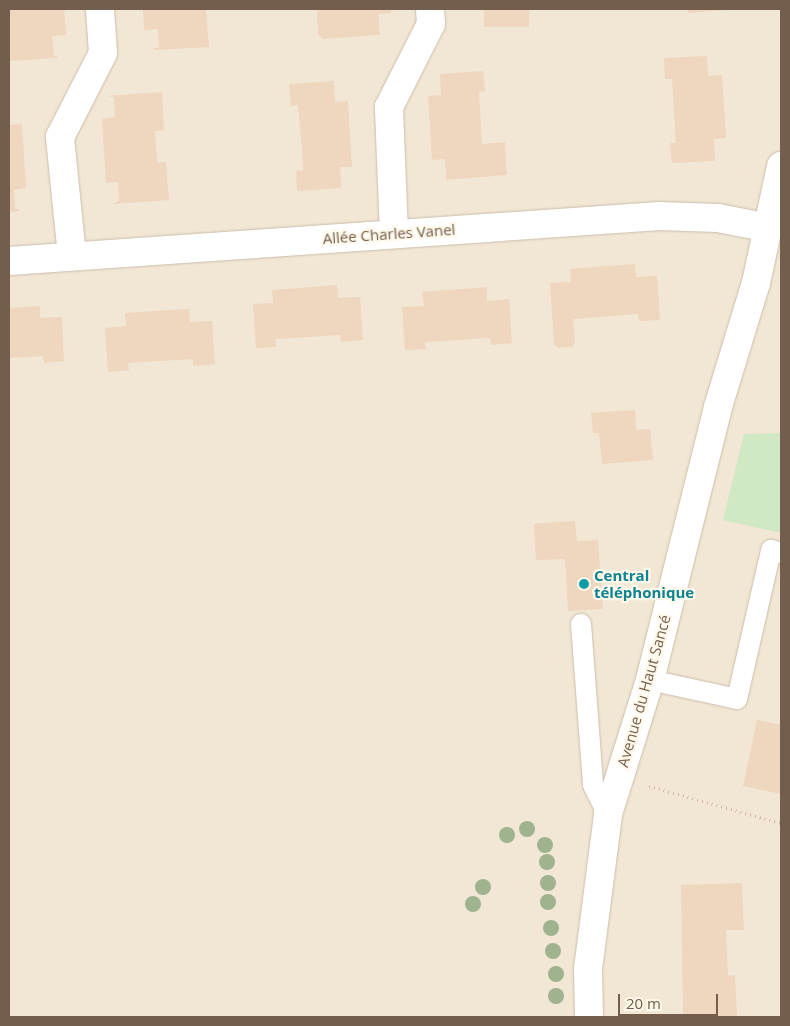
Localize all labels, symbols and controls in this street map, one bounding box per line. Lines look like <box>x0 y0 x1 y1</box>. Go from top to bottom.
street label: Allée Charles Vanel <box>322 220 456 248</box>
place label: Central téléphonique <box>594 566 694 601</box>
marker: Central téléphonique <box>578 578 590 590</box>
street label: Avenue du Haut Sancé <box>614 613 674 769</box>
scale bar <box>620 984 720 1016</box>
text: 20 m <box>626 993 661 1013</box>

